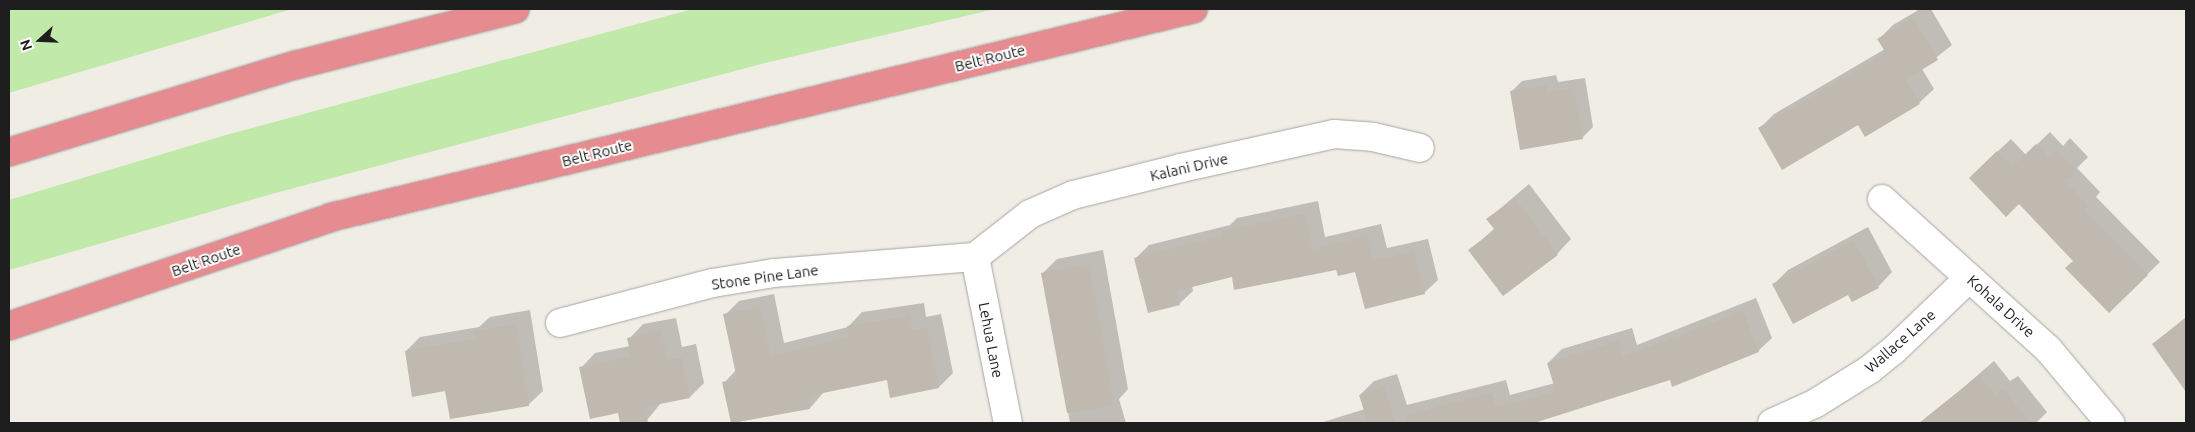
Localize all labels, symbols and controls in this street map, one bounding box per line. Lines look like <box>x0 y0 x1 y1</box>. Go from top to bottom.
north arrow <box>15 15 65 65</box>
text: N <box>17 37 35 53</box>
street label: Belt Route <box>953 41 1027 75</box>
street label: Belt Route <box>560 136 634 170</box>
street label: Kalani Drive <box>1148 149 1230 185</box>
street label: Belt Route <box>169 240 243 280</box>
street label: Stone Pine Lane <box>710 261 820 293</box>
street label: Kohala Drive <box>1964 271 2038 341</box>
street label: Lehua Lane <box>975 301 1007 379</box>
street label: Wallace Lane <box>1861 305 1939 377</box>

